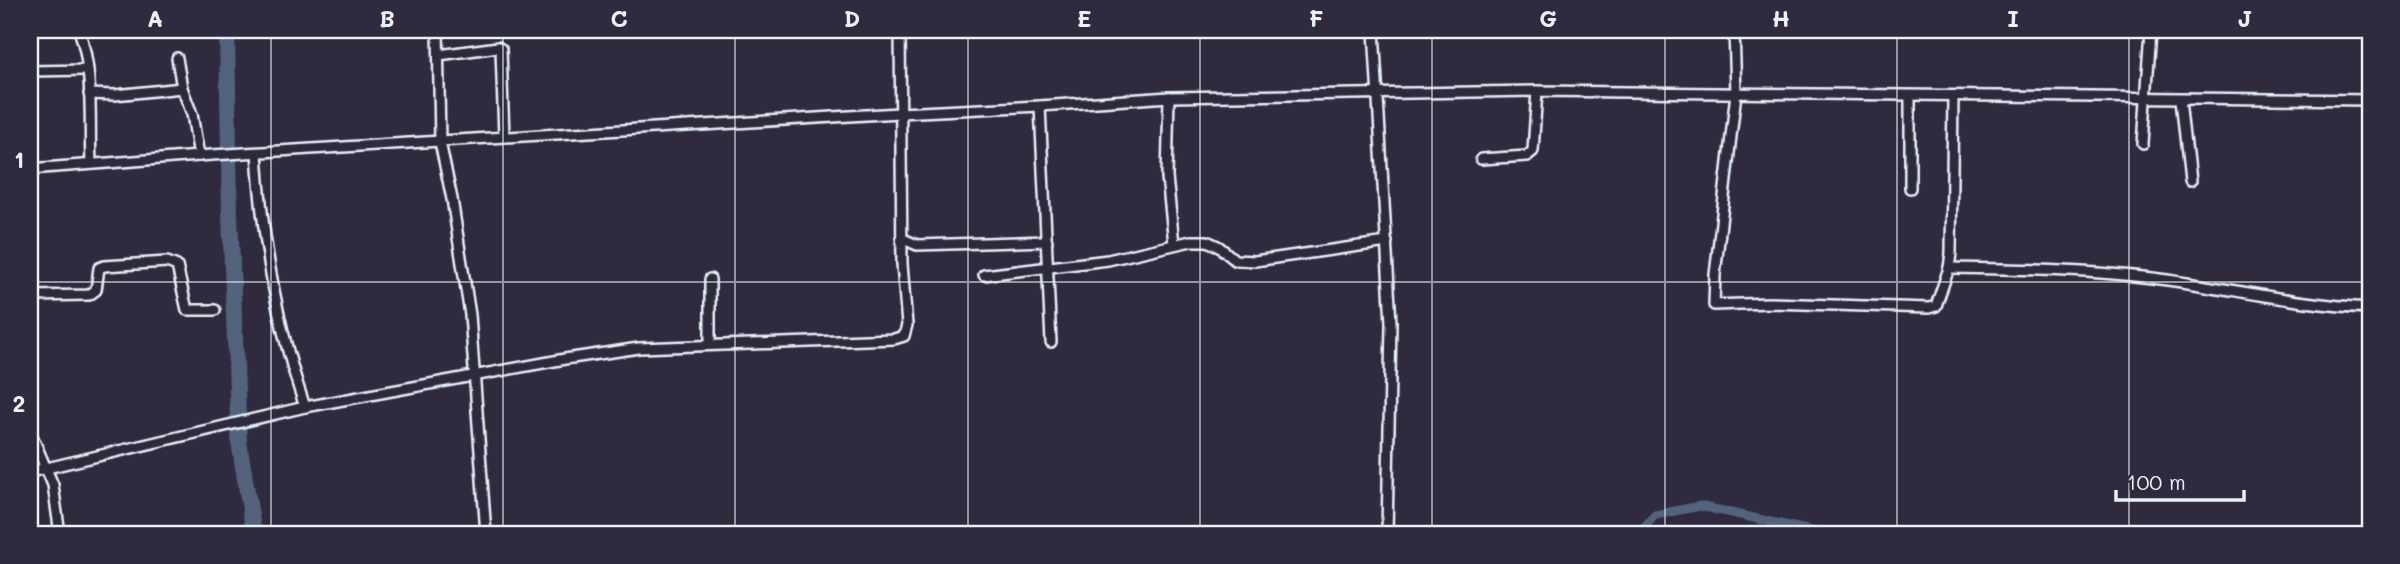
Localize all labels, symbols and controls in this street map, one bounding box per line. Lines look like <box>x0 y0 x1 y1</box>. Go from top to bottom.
text: A <box>147 3 163 33</box>
text: B <box>379 3 395 33</box>
text: C <box>610 3 628 33</box>
text: D <box>844 3 860 33</box>
text: E <box>1077 3 1091 33</box>
text: F <box>1309 3 1323 33</box>
text: G <box>1539 3 1557 33</box>
text: H <box>1772 3 1790 33</box>
text: I <box>2007 3 2019 33</box>
text: J <box>2237 3 2253 33</box>
text: 1 <box>14 144 24 174</box>
text: 2 <box>13 388 25 418</box>
scale bar <box>2116 459 2244 503</box>
text: 100 m <box>2127 468 2186 495</box>

